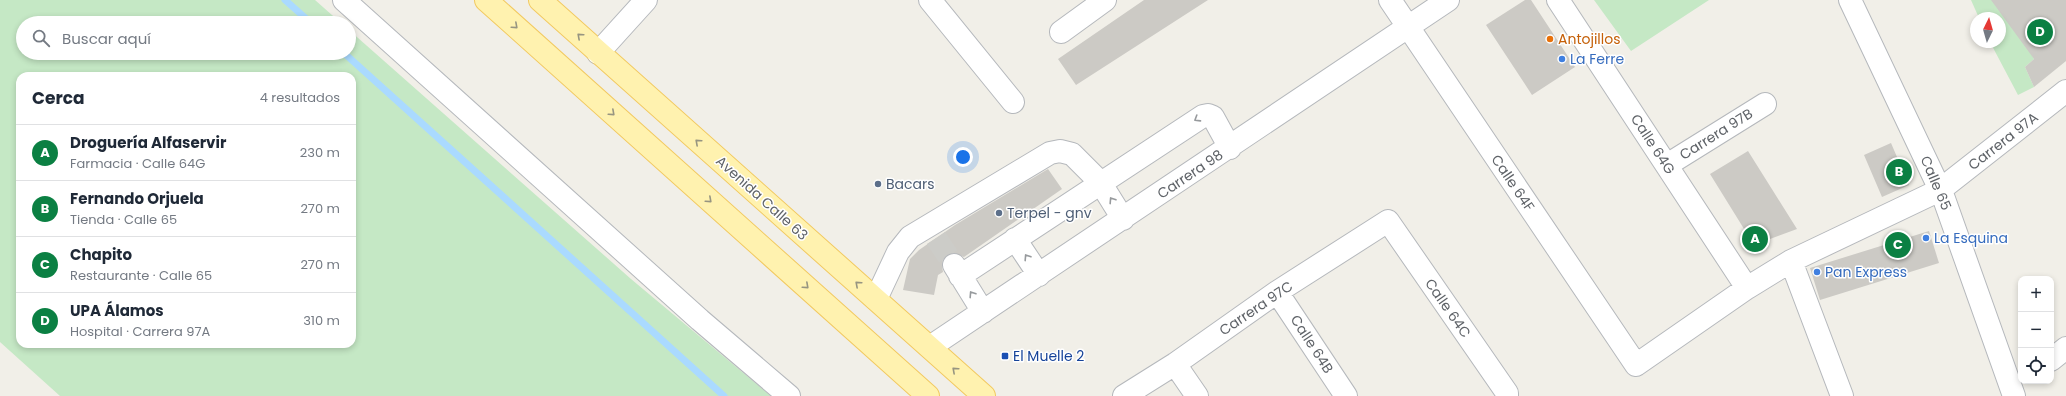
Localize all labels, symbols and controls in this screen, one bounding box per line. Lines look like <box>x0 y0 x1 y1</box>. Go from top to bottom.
north arrow <box>1970 12 2006 48</box>
search box <box>16 16 356 60</box>
pin: D <box>2027 17 2053 47</box>
one-way arrow <box>511 21 518 28</box>
icon: search <box>30 27 52 49</box>
text: Buscar aquí <box>62 28 151 49</box>
place label: Antojillos <box>1558 29 1621 49</box>
one-way arrow <box>577 34 585 41</box>
marker: Antojillos <box>1545 34 1555 44</box>
place label: La Ferre <box>1570 49 1624 69</box>
marker: La Ferre <box>1557 54 1567 64</box>
text: Cerca <box>32 86 85 110</box>
text: 4 resultados <box>260 88 340 107</box>
street label: Carrera 97B <box>1676 104 1756 164</box>
street label: Carrera 97A <box>1964 107 2042 175</box>
one-way arrow <box>607 108 615 116</box>
street label: Calle 64G <box>1626 110 1680 178</box>
one-way arrow <box>1194 115 1201 122</box>
text: Droguería Alfaservir <box>70 132 226 153</box>
one-way arrow <box>695 139 703 146</box>
text: A <box>40 143 50 162</box>
text: 230 m <box>300 143 340 162</box>
street label: Carrera 98 <box>1153 145 1227 203</box>
your location <box>953 147 973 167</box>
street label: Avenida Calle 63 <box>712 151 812 245</box>
street label: Calle 64F <box>1487 151 1539 215</box>
street label: Calle 65 <box>1916 153 1956 213</box>
text: Farmacia · Calle 64G <box>70 154 205 173</box>
pin: B <box>1886 157 1912 187</box>
place label: Bacars <box>886 174 935 194</box>
marker: Bacars <box>873 179 883 189</box>
text: Fernando Orjuela <box>70 188 204 209</box>
one-way arrow <box>704 195 712 202</box>
one-way arrow <box>1109 198 1116 205</box>
text: B <box>41 199 49 218</box>
text: 270 m <box>300 199 340 218</box>
place label: Terpel - gnv <box>1007 203 1092 223</box>
marker: Terpel - gnv <box>994 208 1004 218</box>
text: Tienda · Calle 65 <box>70 210 177 229</box>
pin: A <box>1742 224 1768 254</box>
place label: La Esquina <box>1934 228 2008 248</box>
pin: C <box>1885 230 1911 260</box>
marker: La Esquina <box>1921 233 1931 243</box>
text: Chapito <box>70 244 132 265</box>
one-way arrow <box>1024 254 1032 261</box>
text: C <box>40 255 50 274</box>
text: 270 m <box>300 255 340 274</box>
place label: Pan Express <box>1825 262 1907 282</box>
text: Restaurante · Calle 65 <box>70 266 212 285</box>
marker: Pan Express <box>1812 267 1822 277</box>
street label: Calle 64C <box>1420 274 1476 342</box>
street label: Carrera 97C <box>1215 276 1297 340</box>
map controls <box>2018 276 2054 384</box>
button: + <box>2018 276 2054 312</box>
one-way arrow <box>855 281 863 288</box>
one-way arrow <box>801 282 809 289</box>
one-way arrow <box>969 291 976 298</box>
text: UPA Álamos <box>70 300 164 321</box>
text: D <box>40 311 50 330</box>
text: 310 m <box>303 311 340 330</box>
street label: Calle 64B <box>1286 311 1338 377</box>
button: − <box>2018 312 2054 348</box>
text: Hospital · Carrera 97A <box>70 322 210 341</box>
place label: El Muelle 2 <box>1013 346 1084 366</box>
button: locate <box>2018 348 2054 384</box>
marker: El Muelle 2 <box>1000 351 1010 361</box>
one-way arrow <box>953 368 960 375</box>

